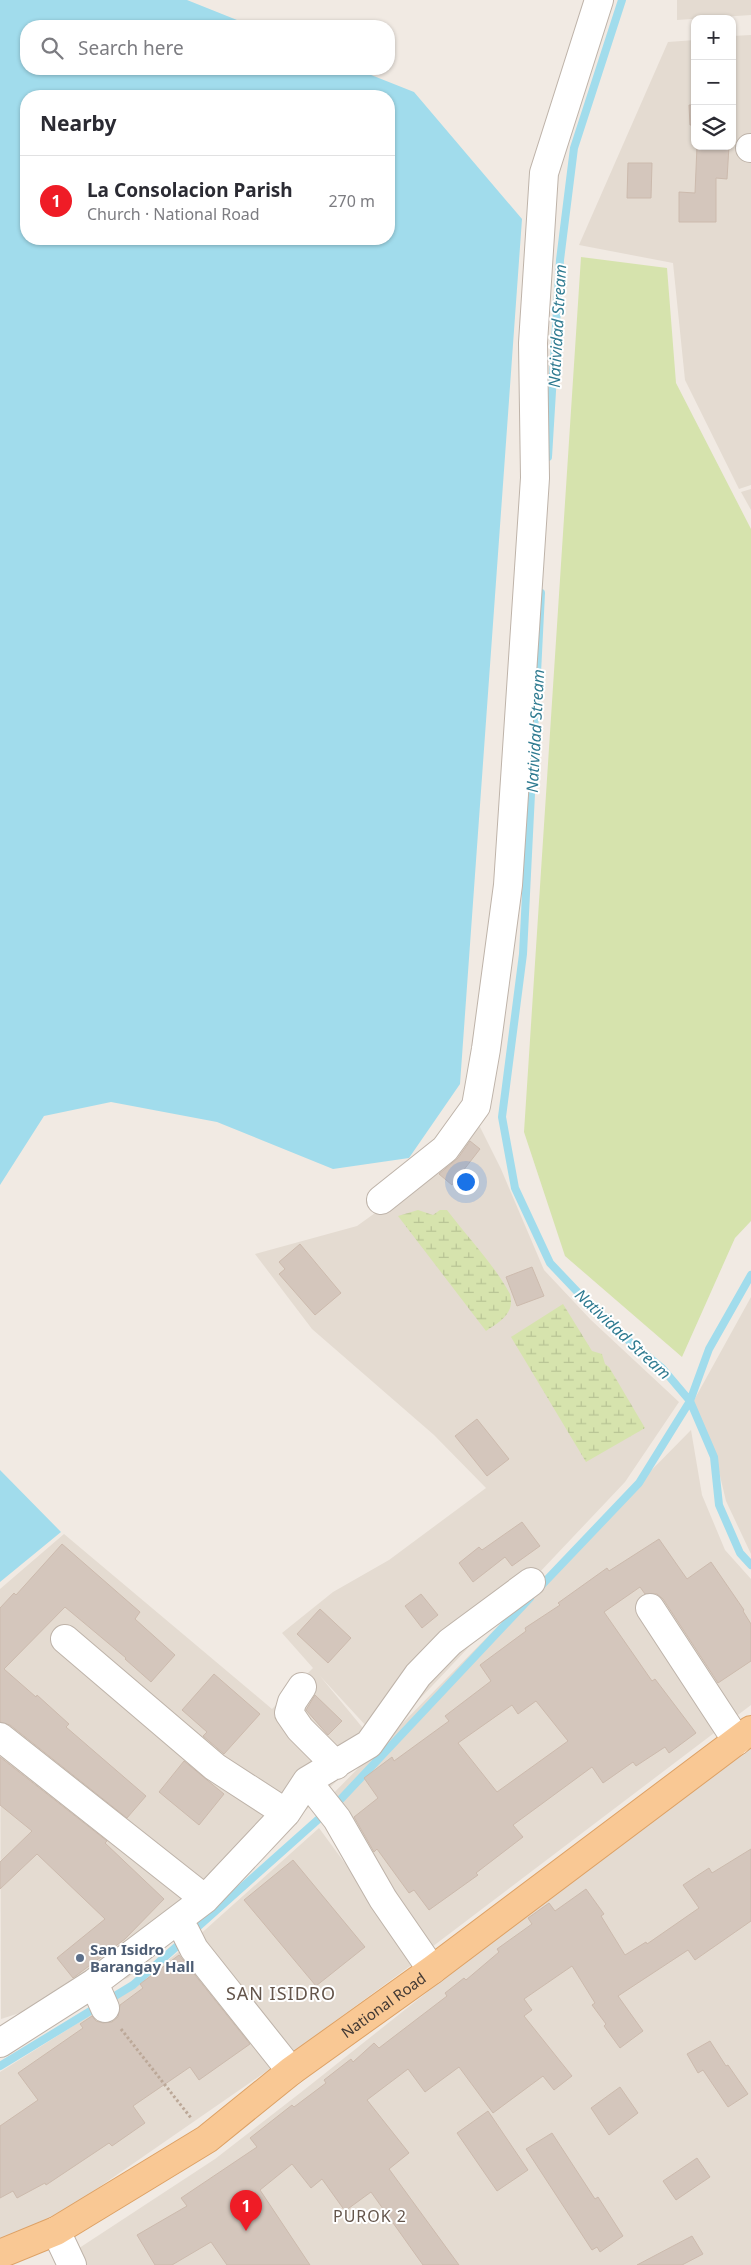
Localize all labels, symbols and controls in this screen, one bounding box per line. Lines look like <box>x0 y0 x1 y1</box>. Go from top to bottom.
map controls <box>691 15 736 150</box>
button: + <box>691 15 736 60</box>
search box <box>20 20 395 75</box>
icon: search <box>38 34 66 62</box>
text: Search here <box>78 35 184 61</box>
button: − <box>691 60 736 105</box>
button: layers <box>691 105 736 150</box>
text: Nearby <box>40 109 116 137</box>
text: La Consolacion Parish <box>87 177 293 203</box>
text: 1 <box>51 190 61 212</box>
text: 270 m <box>328 190 375 212</box>
text: Church · National Road <box>87 203 260 225</box>
water label: Natividad Stream <box>543 264 571 388</box>
water label: Natividad Stream <box>521 669 549 793</box>
your location <box>453 1169 479 1195</box>
water label: Natividad Stream <box>570 1284 676 1384</box>
place label: San Isidro Barangay Hall <box>90 1939 194 1976</box>
marker: San Isidro Barangay Hall <box>74 1952 86 1964</box>
street label: National Road <box>337 1968 430 2042</box>
district label: SAN ISIDRO <box>226 1981 336 2005</box>
pin: 1 <box>230 2190 262 2231</box>
district label: PUROK 2 <box>333 2205 407 2227</box>

